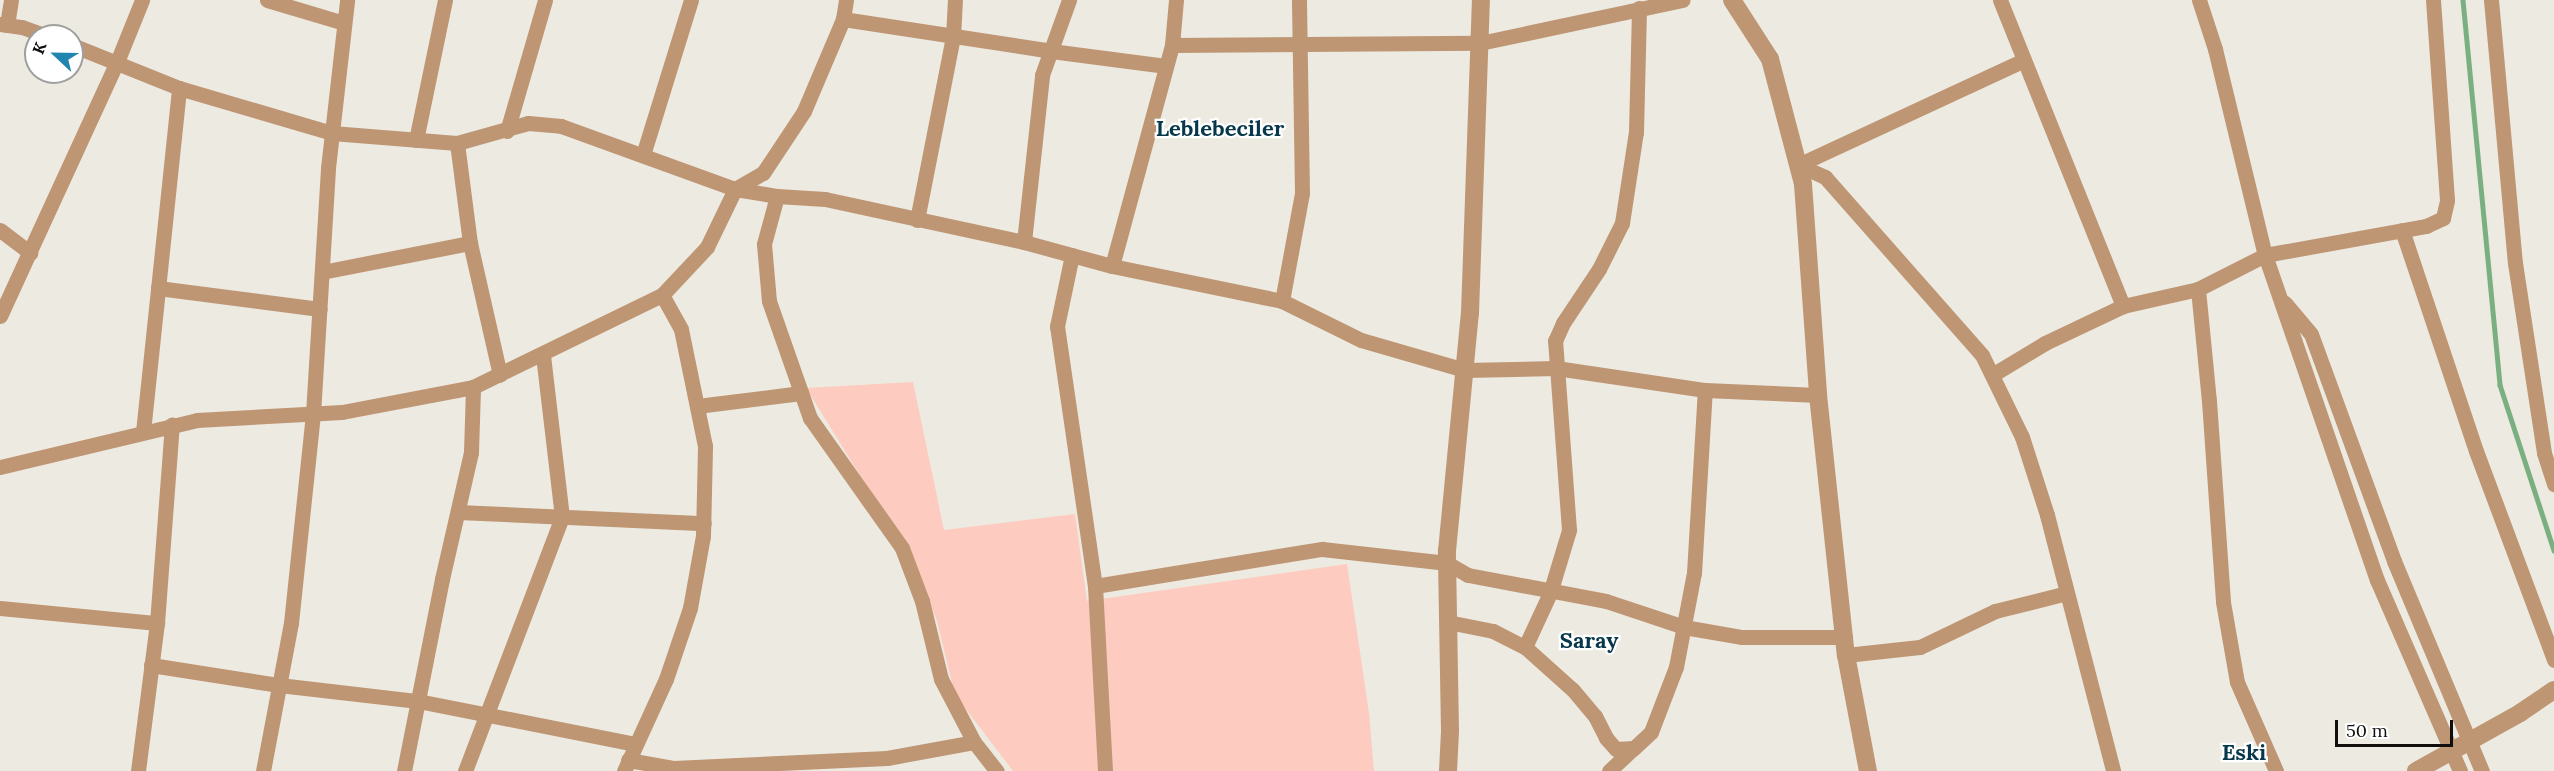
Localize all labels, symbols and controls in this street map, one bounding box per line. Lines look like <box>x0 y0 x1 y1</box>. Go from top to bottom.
north arrow <box>24 24 84 84</box>
text: K <box>28 39 51 57</box>
district label: Leblebeciler <box>1156 116 1284 142</box>
district label: Saray <box>1560 628 1618 654</box>
scale bar <box>2338 708 2456 746</box>
text: 50 m <box>2346 719 2388 742</box>
district label: Eski <box>2222 740 2266 766</box>

